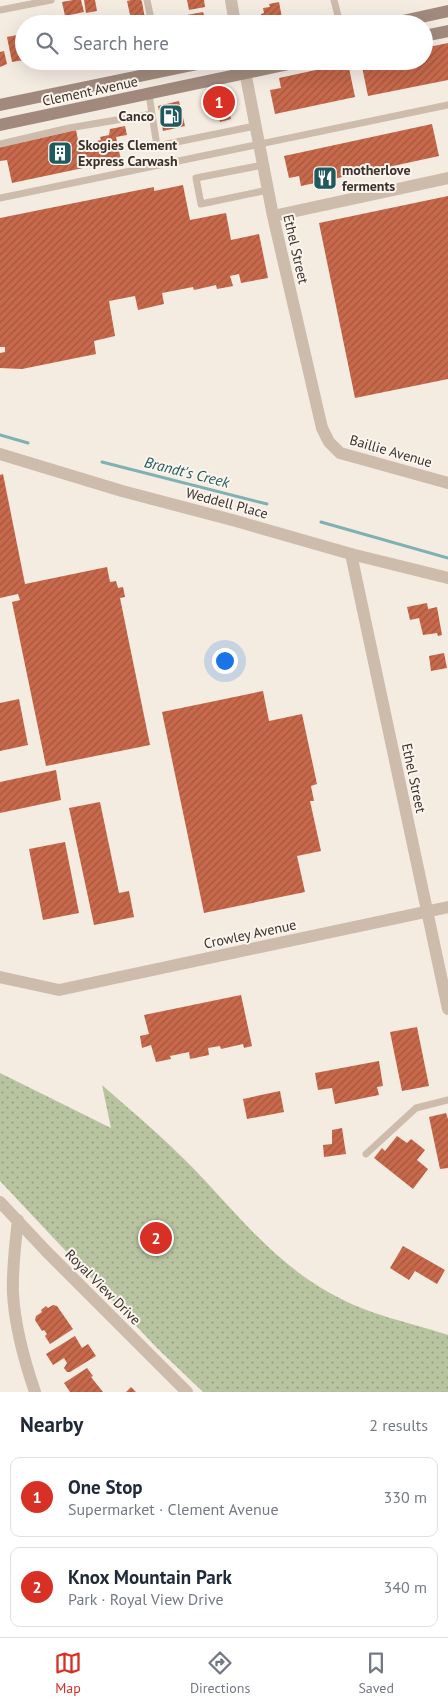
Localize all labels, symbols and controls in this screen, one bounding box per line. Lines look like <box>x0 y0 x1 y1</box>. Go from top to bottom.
search box <box>15 15 433 70</box>
icon: search <box>33 29 61 57</box>
text: Search here <box>73 31 169 55</box>
street label: Clement Avenue <box>41 72 139 110</box>
pin: 1 <box>203 83 235 121</box>
fuel station icon: Canco <box>158 103 184 129</box>
place label: Canco <box>118 107 154 125</box>
place label: Skogies Clement Express Carwash <box>78 136 178 170</box>
building icon: Skogies Clement Express Carwash <box>47 140 73 166</box>
place label: motherlove ferments <box>342 161 411 195</box>
restaurant icon: motherlove ferments <box>312 165 338 191</box>
street label: Ethel Street <box>279 213 313 286</box>
street label: Baillie Avenue <box>348 431 434 471</box>
water label: Brandt's Creek <box>143 452 233 492</box>
street label: Weddell Place <box>184 483 270 523</box>
your location <box>212 648 238 674</box>
street label: Ethel Street <box>398 742 430 815</box>
street label: Crowley Avenue <box>202 915 298 953</box>
pin: 2 <box>140 1219 172 1257</box>
street label: Royal View Drive <box>61 1245 145 1329</box>
text: Nearby <box>20 1411 83 1438</box>
text: 2 results <box>369 1415 428 1435</box>
text: One Stop <box>68 1475 143 1499</box>
text: 1 <box>32 1487 42 1507</box>
text: 330 m <box>384 1487 427 1507</box>
text: Supermarket · Clement Avenue <box>68 1499 279 1519</box>
text: Knox Mountain Park <box>68 1565 232 1589</box>
text: 2 <box>32 1577 42 1597</box>
text: 340 m <box>384 1577 427 1597</box>
text: Park · Royal View Drive <box>68 1589 224 1609</box>
tab: Map <box>54 1649 82 1697</box>
tab: Directions <box>190 1649 250 1697</box>
tab: Saved <box>358 1649 394 1697</box>

